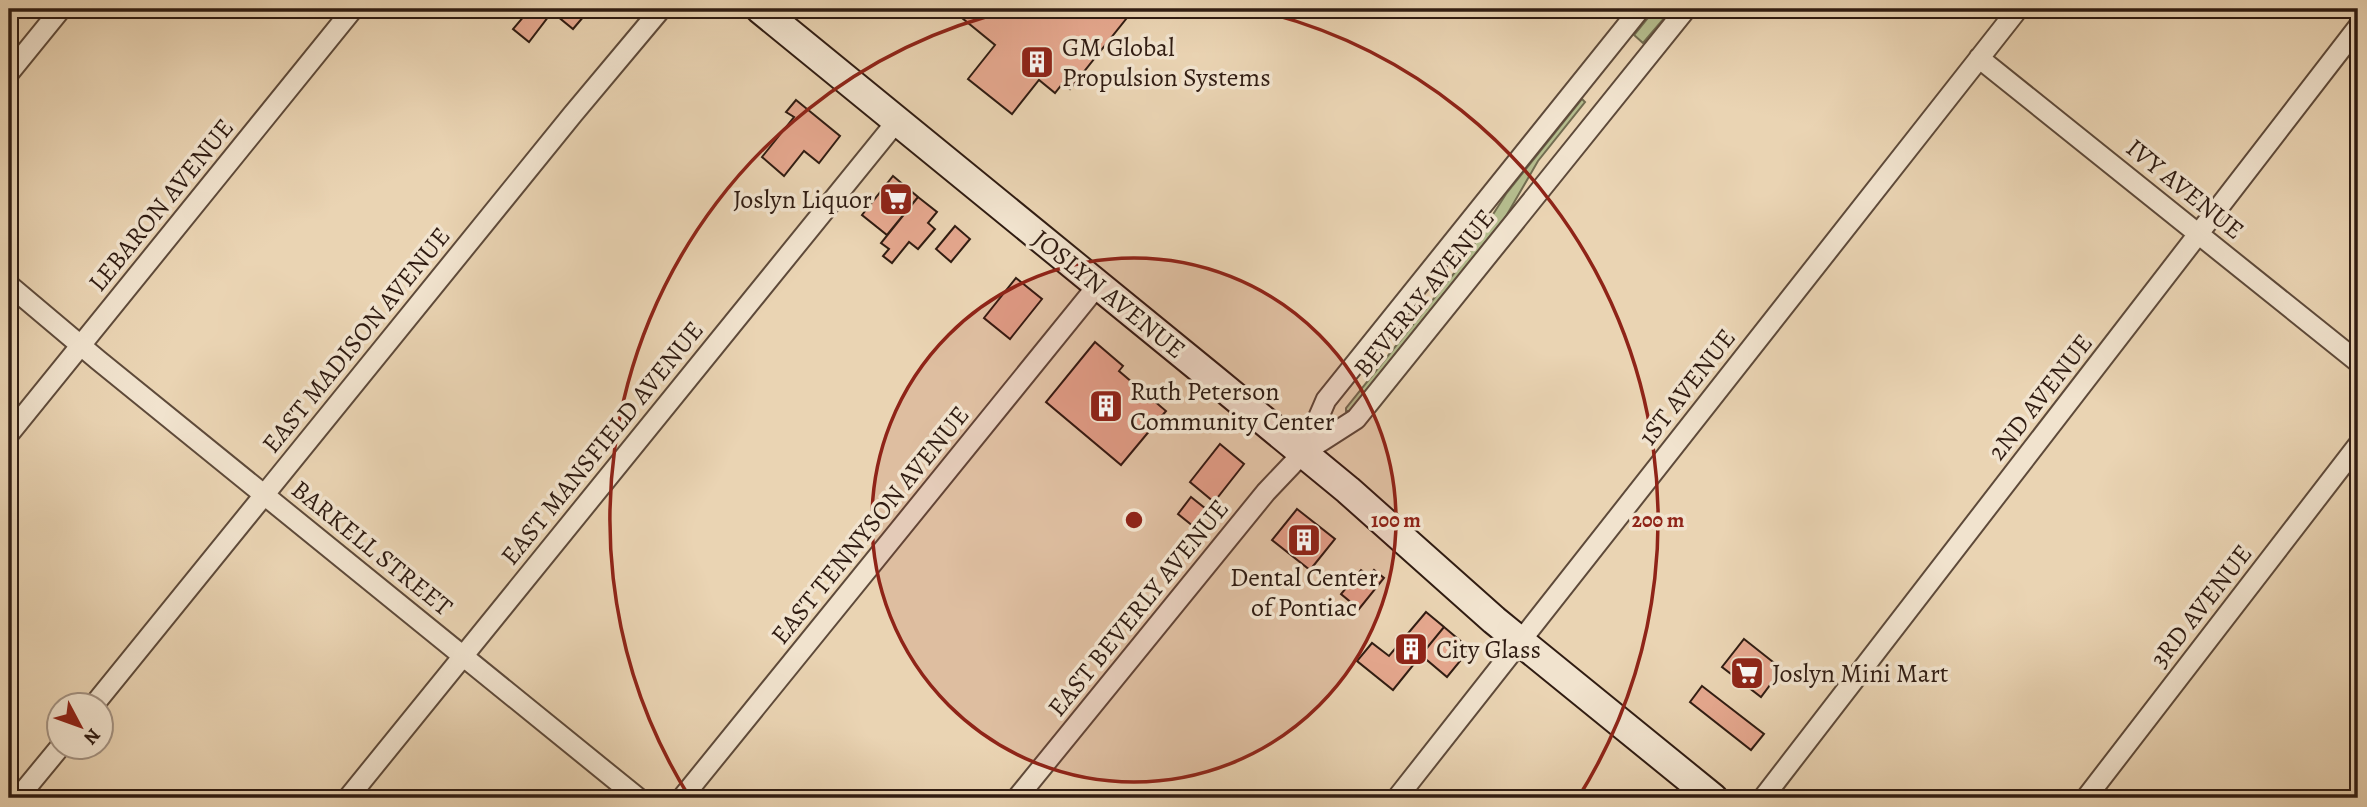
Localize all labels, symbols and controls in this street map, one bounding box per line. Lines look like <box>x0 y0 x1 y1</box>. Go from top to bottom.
place label: GM Global Propulsion Systems <box>1062 30 1271 95</box>
building icon: GM Global Propulsion Systems <box>1018 43 1056 81</box>
street label: LEBARON AVENUE <box>80 111 242 299</box>
street label: IVY AVENUE <box>2119 131 2251 247</box>
supermarket icon: Joslyn Liquor <box>877 180 915 218</box>
place label: Joslyn Liquor <box>733 182 872 217</box>
street label: BEVERLY AVENUE <box>1345 202 1503 384</box>
street label: EAST MADISON AVENUE <box>254 220 458 460</box>
street label: JOSLYN AVENUE <box>1025 221 1193 367</box>
street label: EAST MANSFIELD AVENUE <box>493 314 711 572</box>
street label: 1ST AVENUE <box>1630 321 1744 453</box>
street label: 2ND AVENUE <box>1980 327 2100 467</box>
place label: Ruth Peterson Community Center <box>1130 374 1335 439</box>
building icon: Ruth Peterson Community Center <box>1087 387 1125 425</box>
street label: EAST TENNYSON AVENUE <box>763 398 977 652</box>
street label: BARKELL STREET <box>284 472 460 624</box>
street label: EAST BEVERLY AVENUE <box>1039 492 1237 724</box>
text: 100 m <box>1371 506 1421 534</box>
text: 200 m <box>1632 506 1685 534</box>
centre of rings <box>1122 508 1146 532</box>
building icon: Dental Center of Pontiac <box>1285 521 1323 559</box>
street label: 3RD AVENUE <box>2142 537 2260 675</box>
place label: Dental Center of Pontiac <box>1230 560 1378 625</box>
building icon: City Glass <box>1392 630 1430 668</box>
place label: City Glass <box>1436 632 1541 667</box>
supermarket icon: Joslyn Mini Mart <box>1728 654 1766 692</box>
place label: Joslyn Mini Mart <box>1772 656 1949 691</box>
north arrow <box>46 692 116 762</box>
text: N <box>78 723 106 750</box>

